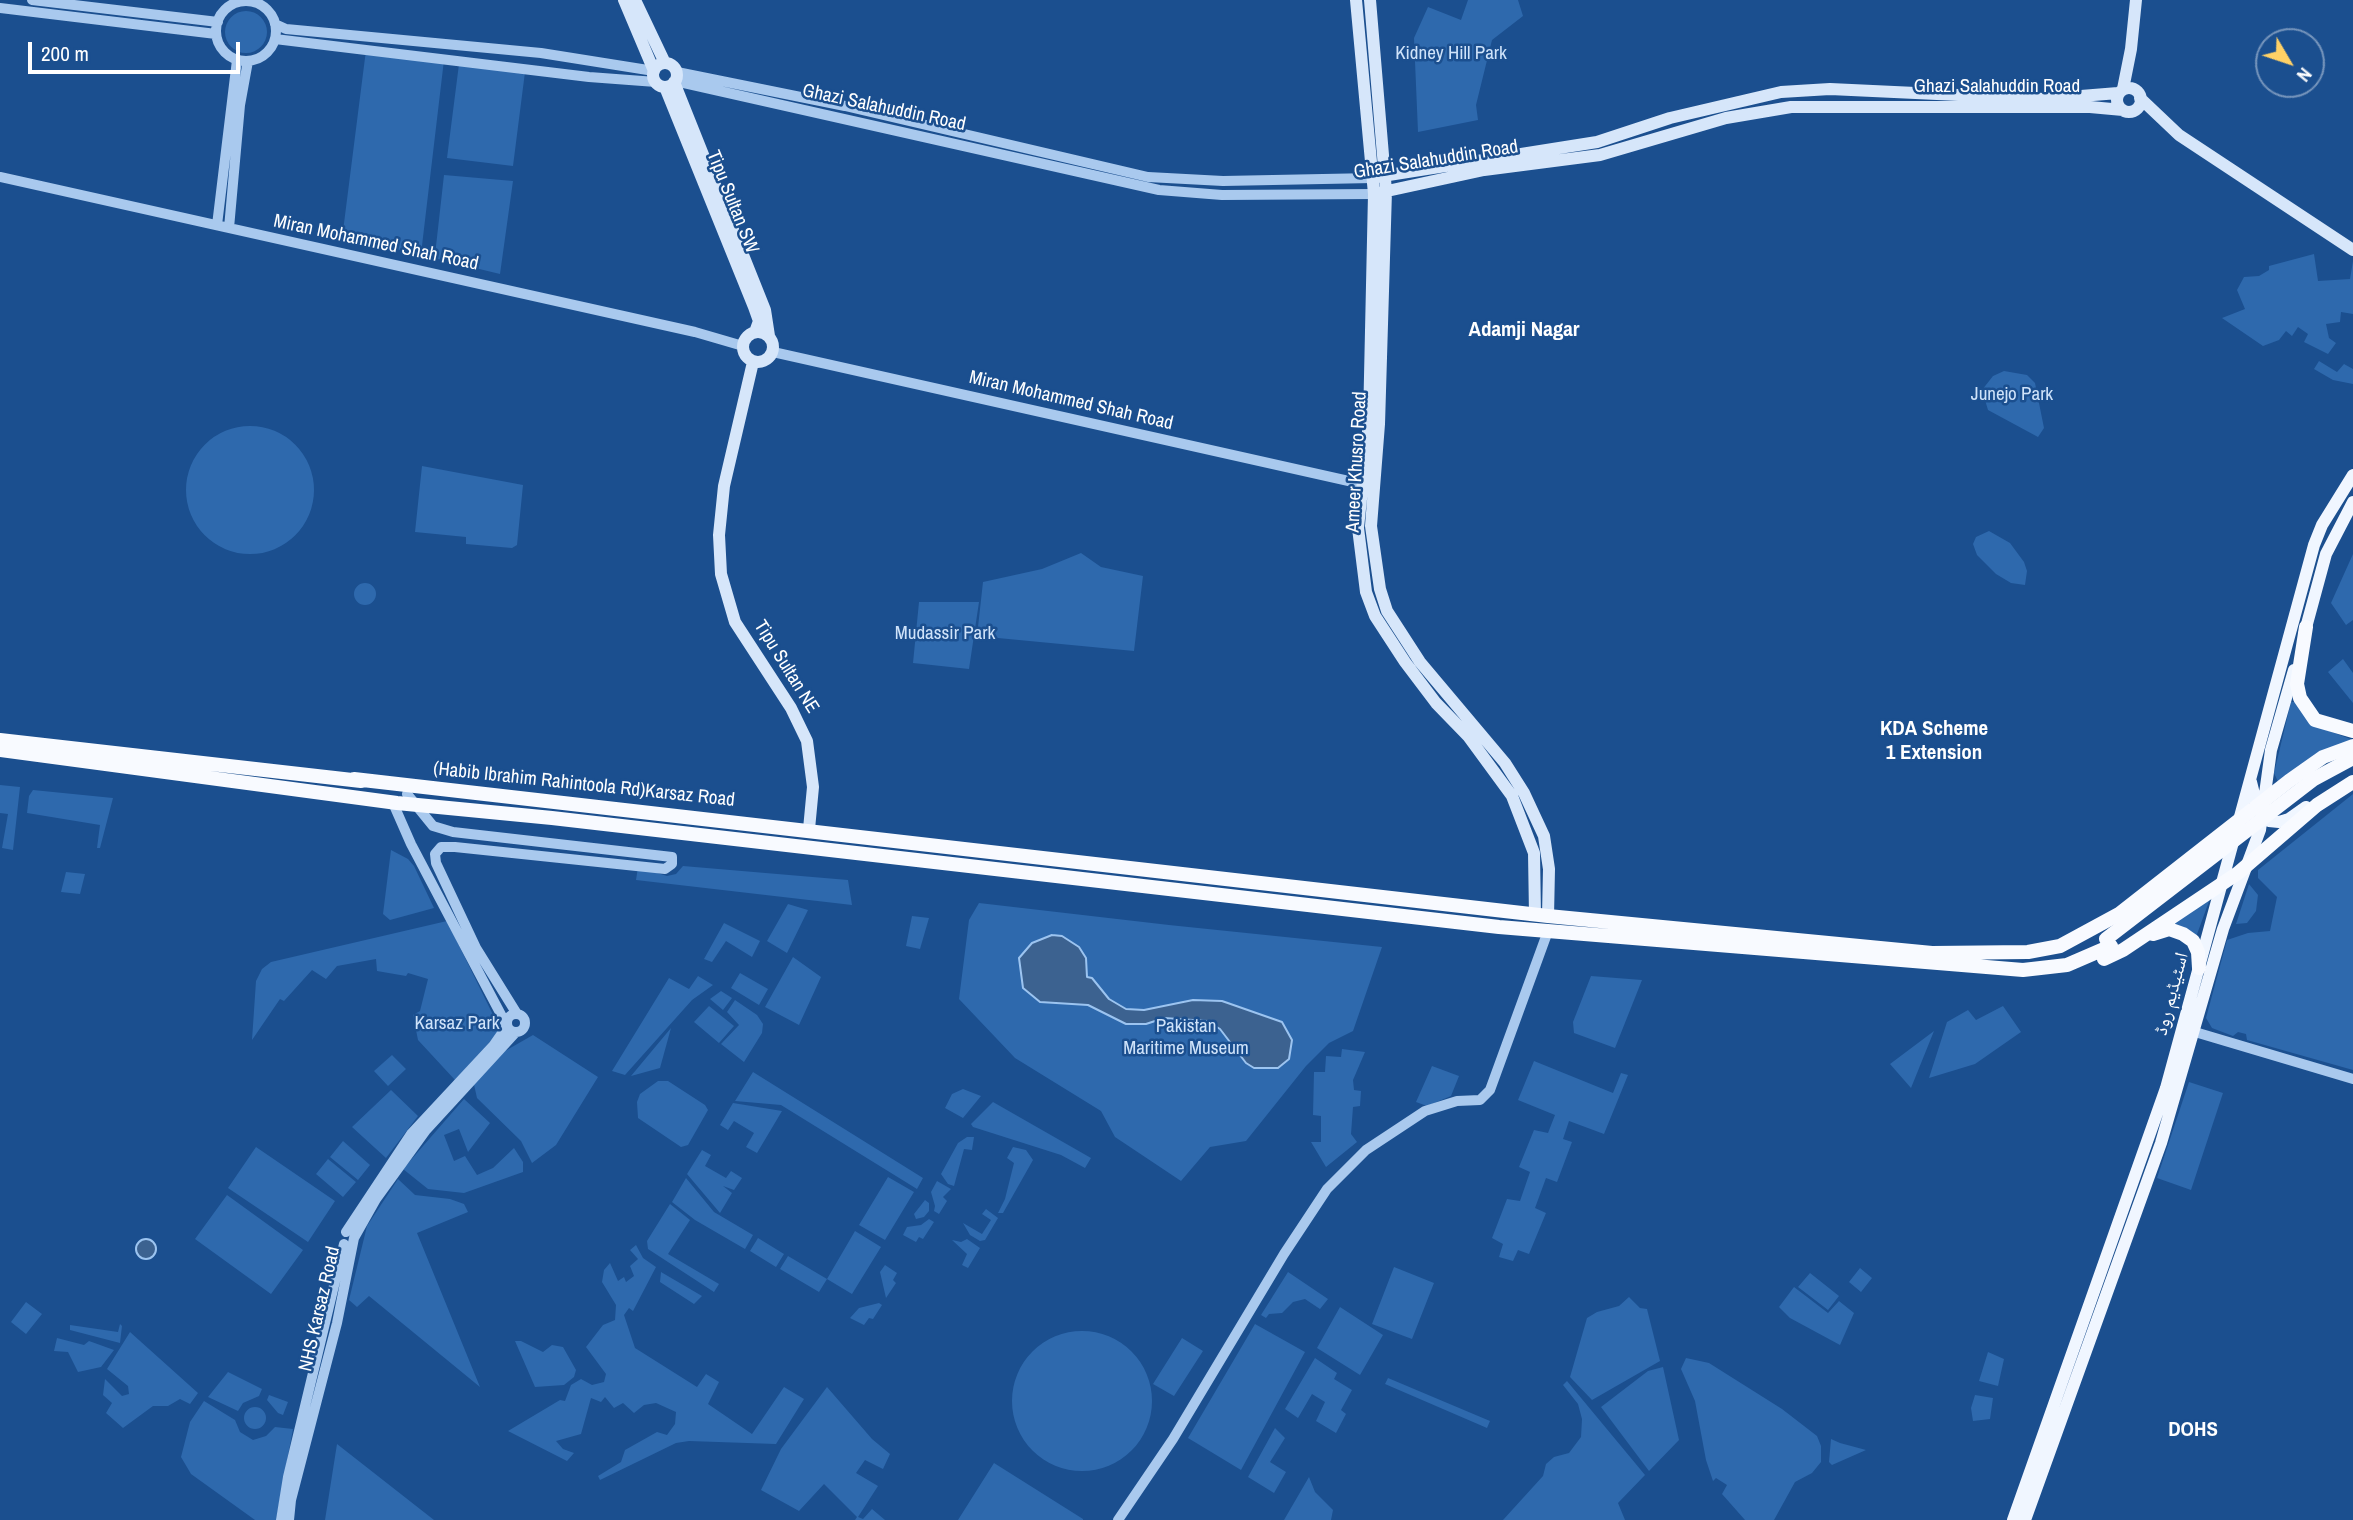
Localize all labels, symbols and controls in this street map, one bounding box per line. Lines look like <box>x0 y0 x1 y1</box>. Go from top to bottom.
scale bar <box>32 28 243 72</box>
north arrow <box>2255 28 2325 98</box>
text: 200 m <box>41 39 89 68</box>
park label: Kidney Hill Park <box>1395 43 1507 65</box>
text: N <box>2291 62 2318 88</box>
street label: Ghazi Salahuddin Road <box>1914 76 2080 98</box>
street label: Ghazi Salahuddin Road <box>800 80 968 136</box>
street label: Ghazi Salahuddin Road <box>1352 136 1520 184</box>
street label: Tipu Sultan SW <box>701 147 763 257</box>
street label: Miran Mohammed Shah Road <box>272 210 480 276</box>
district label: Adamji Nagar <box>1468 317 1580 343</box>
street label: Miran Mohammed Shah Road <box>967 366 1175 436</box>
park label: Junejo Park <box>1971 384 2053 406</box>
street label: Ameer Khusro Road <box>1342 391 1372 533</box>
street label: Tipu Sultan NE <box>748 616 824 718</box>
park label: Mudassir Park <box>895 623 995 645</box>
district label: KDA Scheme 1 Extension <box>1880 716 1988 766</box>
street label: (Habib Ibrahim Rahintoola Rd)Karsaz Road <box>432 758 736 812</box>
street label: اسٹیڈیم روڈ <box>2150 950 2194 1038</box>
park label: Karsaz Park <box>415 1013 499 1035</box>
park label: Pakistan Maritime Museum <box>1123 1016 1249 1060</box>
street label: NHS Karsaz Road <box>295 1244 345 1374</box>
district label: DOHS <box>2168 1417 2218 1443</box>

